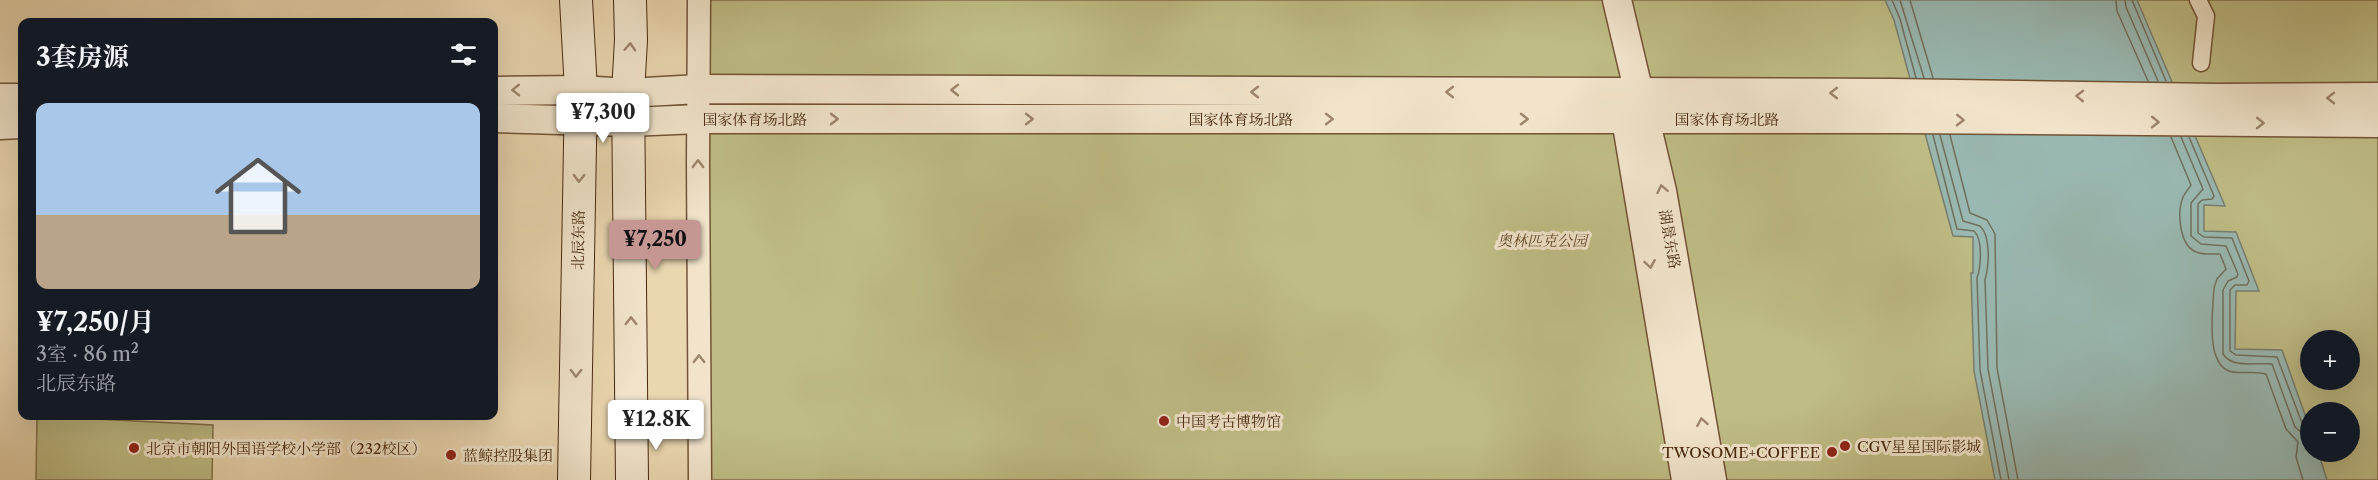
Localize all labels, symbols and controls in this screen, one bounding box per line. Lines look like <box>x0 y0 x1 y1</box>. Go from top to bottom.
icon: filters <box>447 38 480 71</box>
text: 3套房源 <box>36 41 129 73</box>
one-way arrow <box>624 42 637 51</box>
one-way arrow <box>512 84 521 97</box>
one-way arrow <box>951 84 960 96</box>
one-way arrow <box>1251 86 1260 98</box>
one-way arrow <box>1446 86 1455 98</box>
one-way arrow <box>1830 87 1839 99</box>
one-way arrow <box>2076 90 2085 102</box>
one-way arrow <box>2327 92 2336 104</box>
pin: ¥7,300 <box>554 93 652 144</box>
text: ¥7,300 <box>570 100 636 124</box>
street label: 国家体育场北路 <box>702 110 808 129</box>
street label: 国家体育场北路 <box>1188 110 1294 129</box>
street label: 国家体育场北路 <box>1674 110 1780 129</box>
one-way arrow <box>830 113 839 125</box>
one-way arrow <box>1025 113 1034 125</box>
one-way arrow <box>1325 113 1334 125</box>
one-way arrow <box>1520 113 1529 125</box>
one-way arrow <box>1955 114 1964 126</box>
one-way arrow <box>2150 116 2159 128</box>
one-way arrow <box>2255 117 2264 129</box>
icon: home <box>204 142 312 250</box>
one-way arrow <box>692 159 704 168</box>
one-way arrow <box>573 174 585 183</box>
one-way arrow <box>1656 184 1669 194</box>
street label: 湖景东路 <box>1655 208 1685 270</box>
street label: 北辰东路 <box>568 210 588 270</box>
pin: ¥7,250 <box>606 220 704 271</box>
text: ¥7,250 <box>623 227 687 251</box>
park label: 奥林匹克公园 <box>1497 231 1589 250</box>
one-way arrow <box>1643 258 1656 268</box>
text: ¥7,250/月 <box>36 306 155 338</box>
one-way arrow <box>625 317 637 326</box>
map controls <box>2300 330 2360 462</box>
button: + <box>2300 330 2360 390</box>
text: 3室 · 86 m² <box>36 342 139 366</box>
one-way arrow <box>693 354 705 363</box>
one-way arrow <box>570 369 582 378</box>
text: 北辰东路 <box>36 371 116 395</box>
pin: ¥12.8K <box>607 400 705 451</box>
button: − <box>2300 402 2360 462</box>
text: ¥12.8K <box>622 407 690 431</box>
place label: 中国考古博物馆 <box>1176 412 1281 431</box>
marker: 中国考古博物馆 <box>1157 414 1171 428</box>
one-way arrow <box>1696 418 1709 428</box>
place label: CGV星星国际影城 <box>1857 437 1981 456</box>
place label: 北京市朝阳外国语学校小学部（232校区） <box>146 439 427 458</box>
marker: CGV星星国际影城 <box>1838 439 1852 453</box>
marker: 北京市朝阳外国语学校小学部（232校区） <box>127 441 141 455</box>
place label: TWOSOME+COFFEE <box>1662 443 1820 462</box>
marker: TWOSOME+COFFEE <box>1825 445 1839 459</box>
place label: 蓝鲸控股集团 <box>463 446 553 465</box>
marker: 蓝鲸控股集团 <box>444 448 458 462</box>

